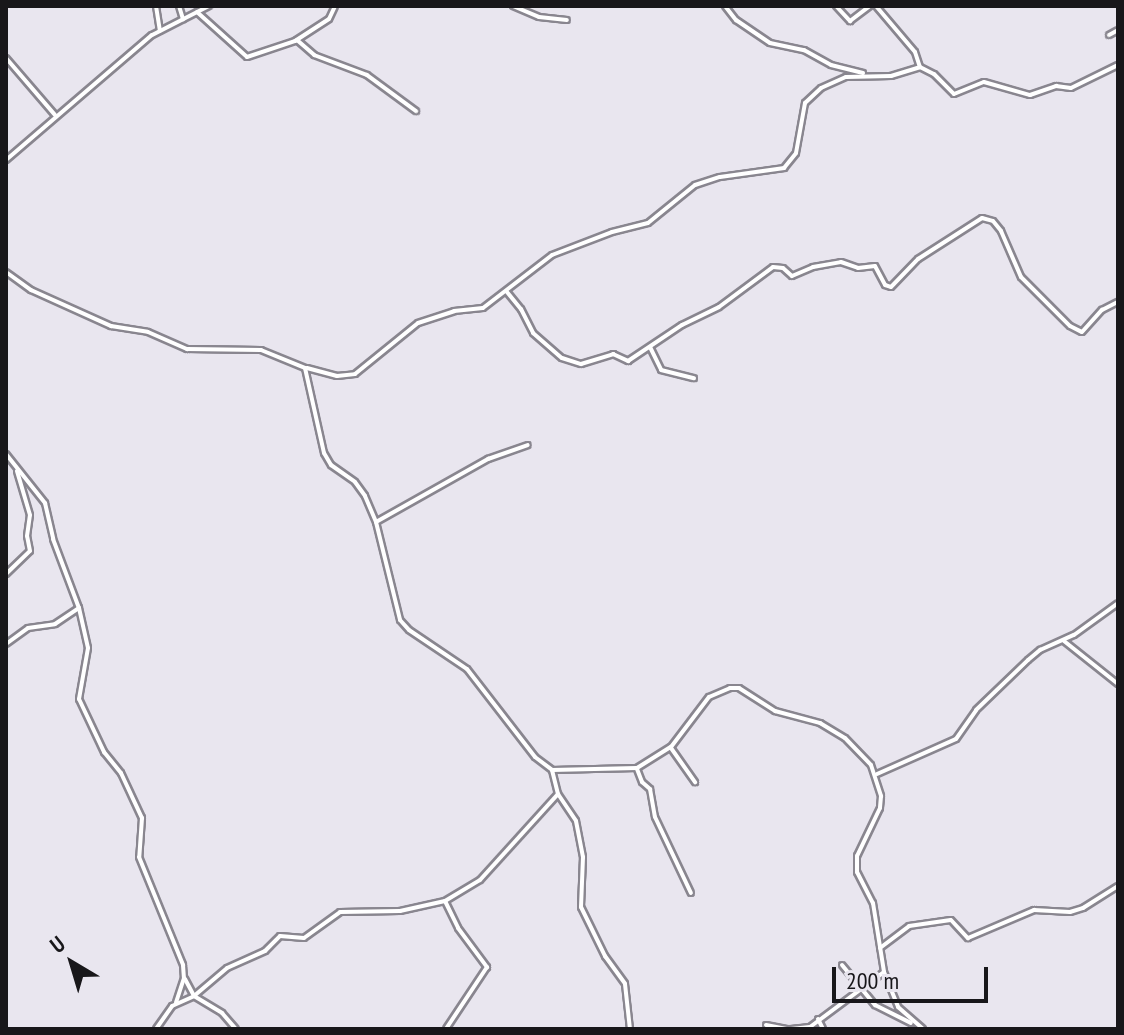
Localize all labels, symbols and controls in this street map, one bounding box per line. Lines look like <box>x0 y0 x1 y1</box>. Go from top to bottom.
north arrow <box>32 923 112 1003</box>
text: U <box>44 930 70 959</box>
scale bar <box>836 951 992 1001</box>
text: 200 m <box>846 965 899 996</box>

